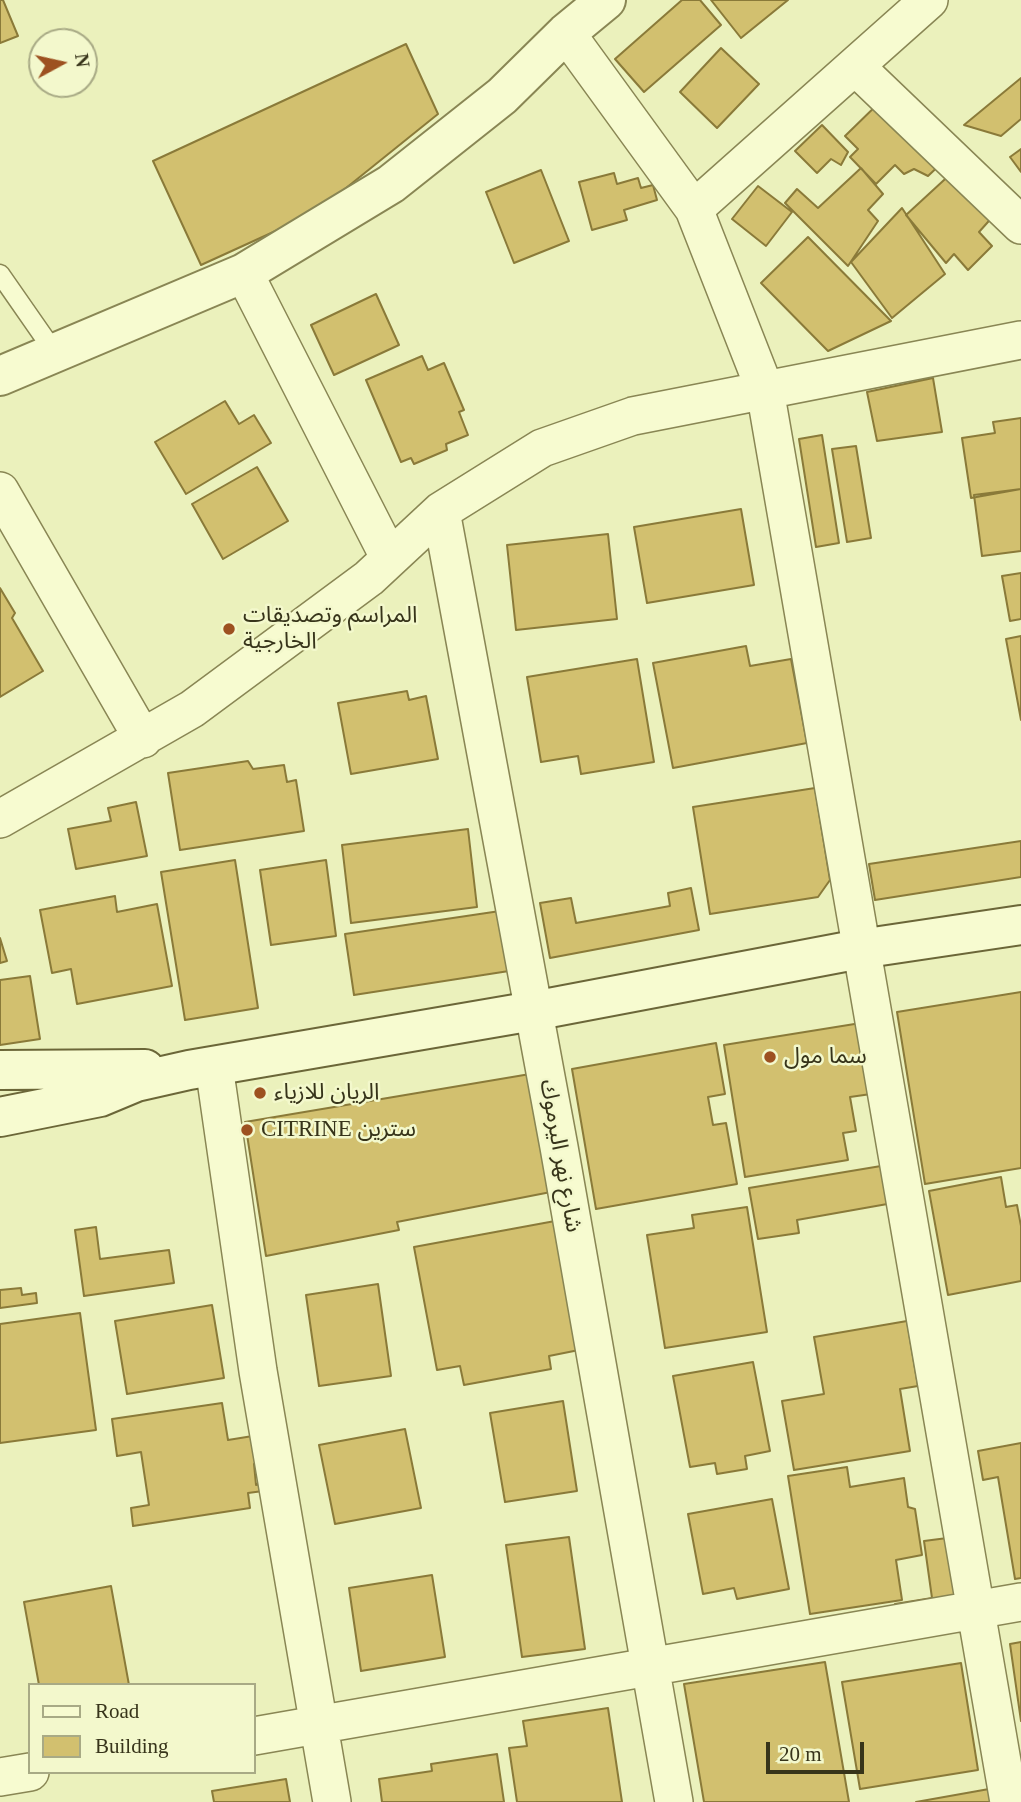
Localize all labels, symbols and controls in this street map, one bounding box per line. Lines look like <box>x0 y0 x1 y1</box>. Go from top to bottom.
north arrow <box>28 28 98 98</box>
text: N <box>71 52 94 69</box>
place label: المراسم وتصديقات الخارجية <box>243 602 417 656</box>
marker: المراسم وتصديقات الخارجية <box>221 621 237 637</box>
place label: سما مول <box>784 1043 867 1071</box>
marker: سما مول <box>762 1049 778 1065</box>
street label: شارع نهر اليرموك <box>533 1077 587 1235</box>
place label: الريان للازياء <box>274 1079 379 1107</box>
marker: الريان للازياء <box>252 1085 268 1101</box>
place label: CITRINE سترين <box>261 1116 416 1144</box>
marker: CITRINE سترين <box>239 1122 255 1138</box>
legend <box>28 1683 256 1774</box>
text: Road <box>95 1699 139 1723</box>
scale bar <box>769 1728 867 1772</box>
text: Building <box>95 1734 169 1758</box>
text: 20 m <box>779 1742 822 1766</box>

